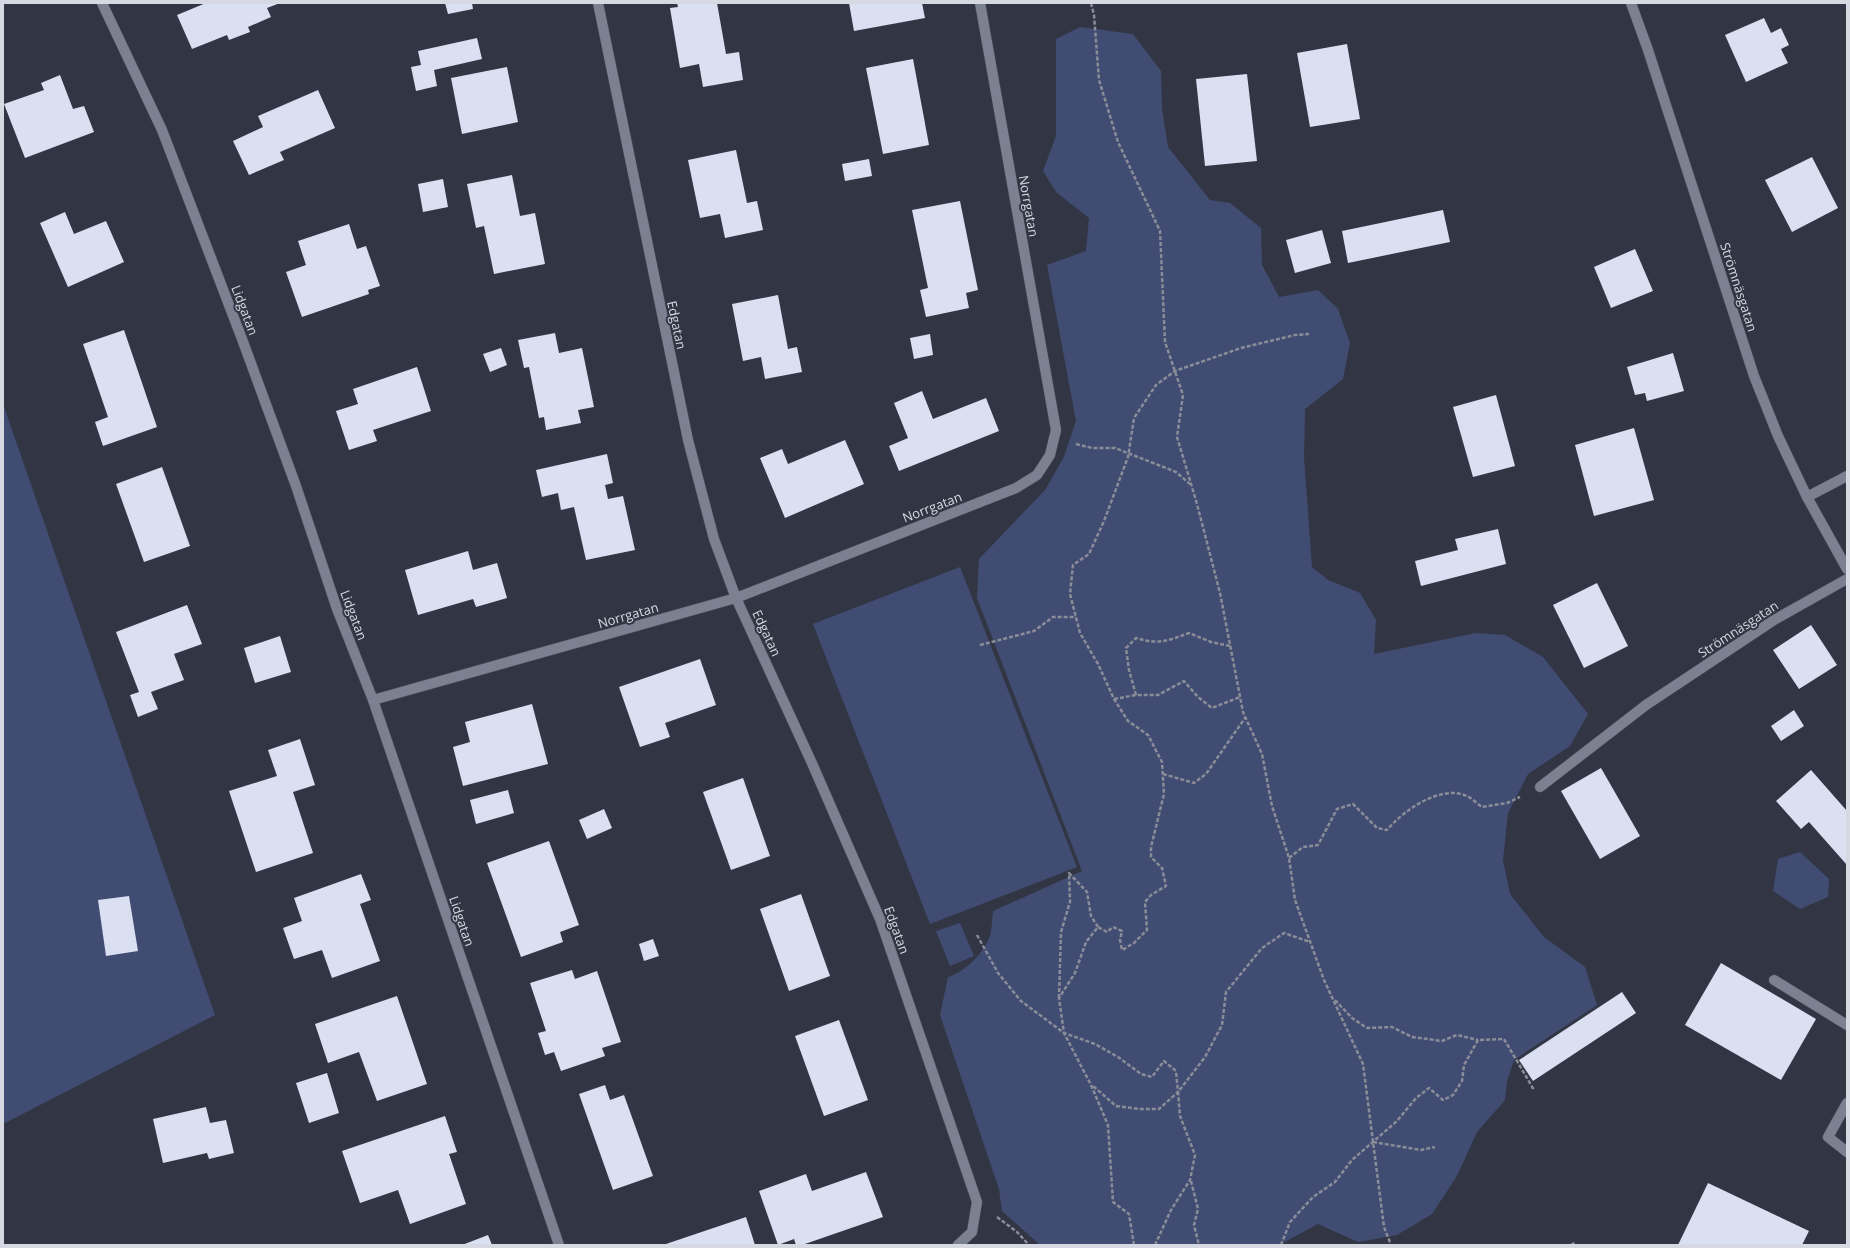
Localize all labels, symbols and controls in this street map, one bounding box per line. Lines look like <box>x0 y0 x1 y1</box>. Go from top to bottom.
street label: Norrgatan <box>1015 174 1043 238</box>
street label: Strömnäsgatan <box>1716 240 1762 334</box>
street label: Lidgatan <box>227 282 263 338</box>
street label: Edgatan <box>663 299 691 351</box>
street label: Norrgatan <box>900 487 964 527</box>
street label: Lidgatan <box>336 587 372 643</box>
street label: Strömnäsgatan <box>1694 596 1782 662</box>
street label: Norrgatan <box>596 598 660 632</box>
street label: Edgatan <box>748 607 786 659</box>
street label: Lidgatan <box>445 893 479 949</box>
street label: Edgatan <box>880 904 914 956</box>

